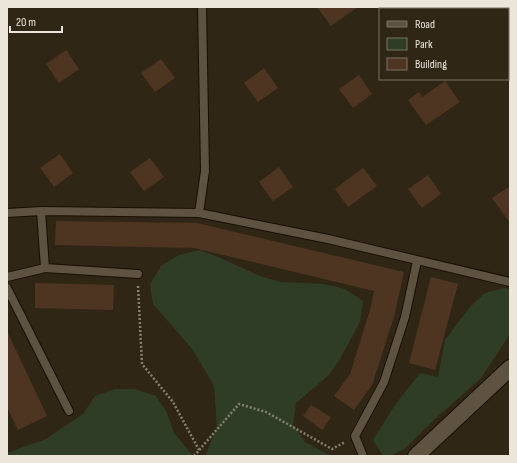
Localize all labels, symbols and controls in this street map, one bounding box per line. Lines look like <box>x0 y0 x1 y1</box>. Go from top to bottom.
scale bar <box>10 8 62 34</box>
legend <box>379 8 509 80</box>
text: 20 m <box>16 15 36 30</box>
text: Road <box>415 17 435 32</box>
text: Park <box>415 37 433 52</box>
text: Building <box>415 57 447 72</box>

